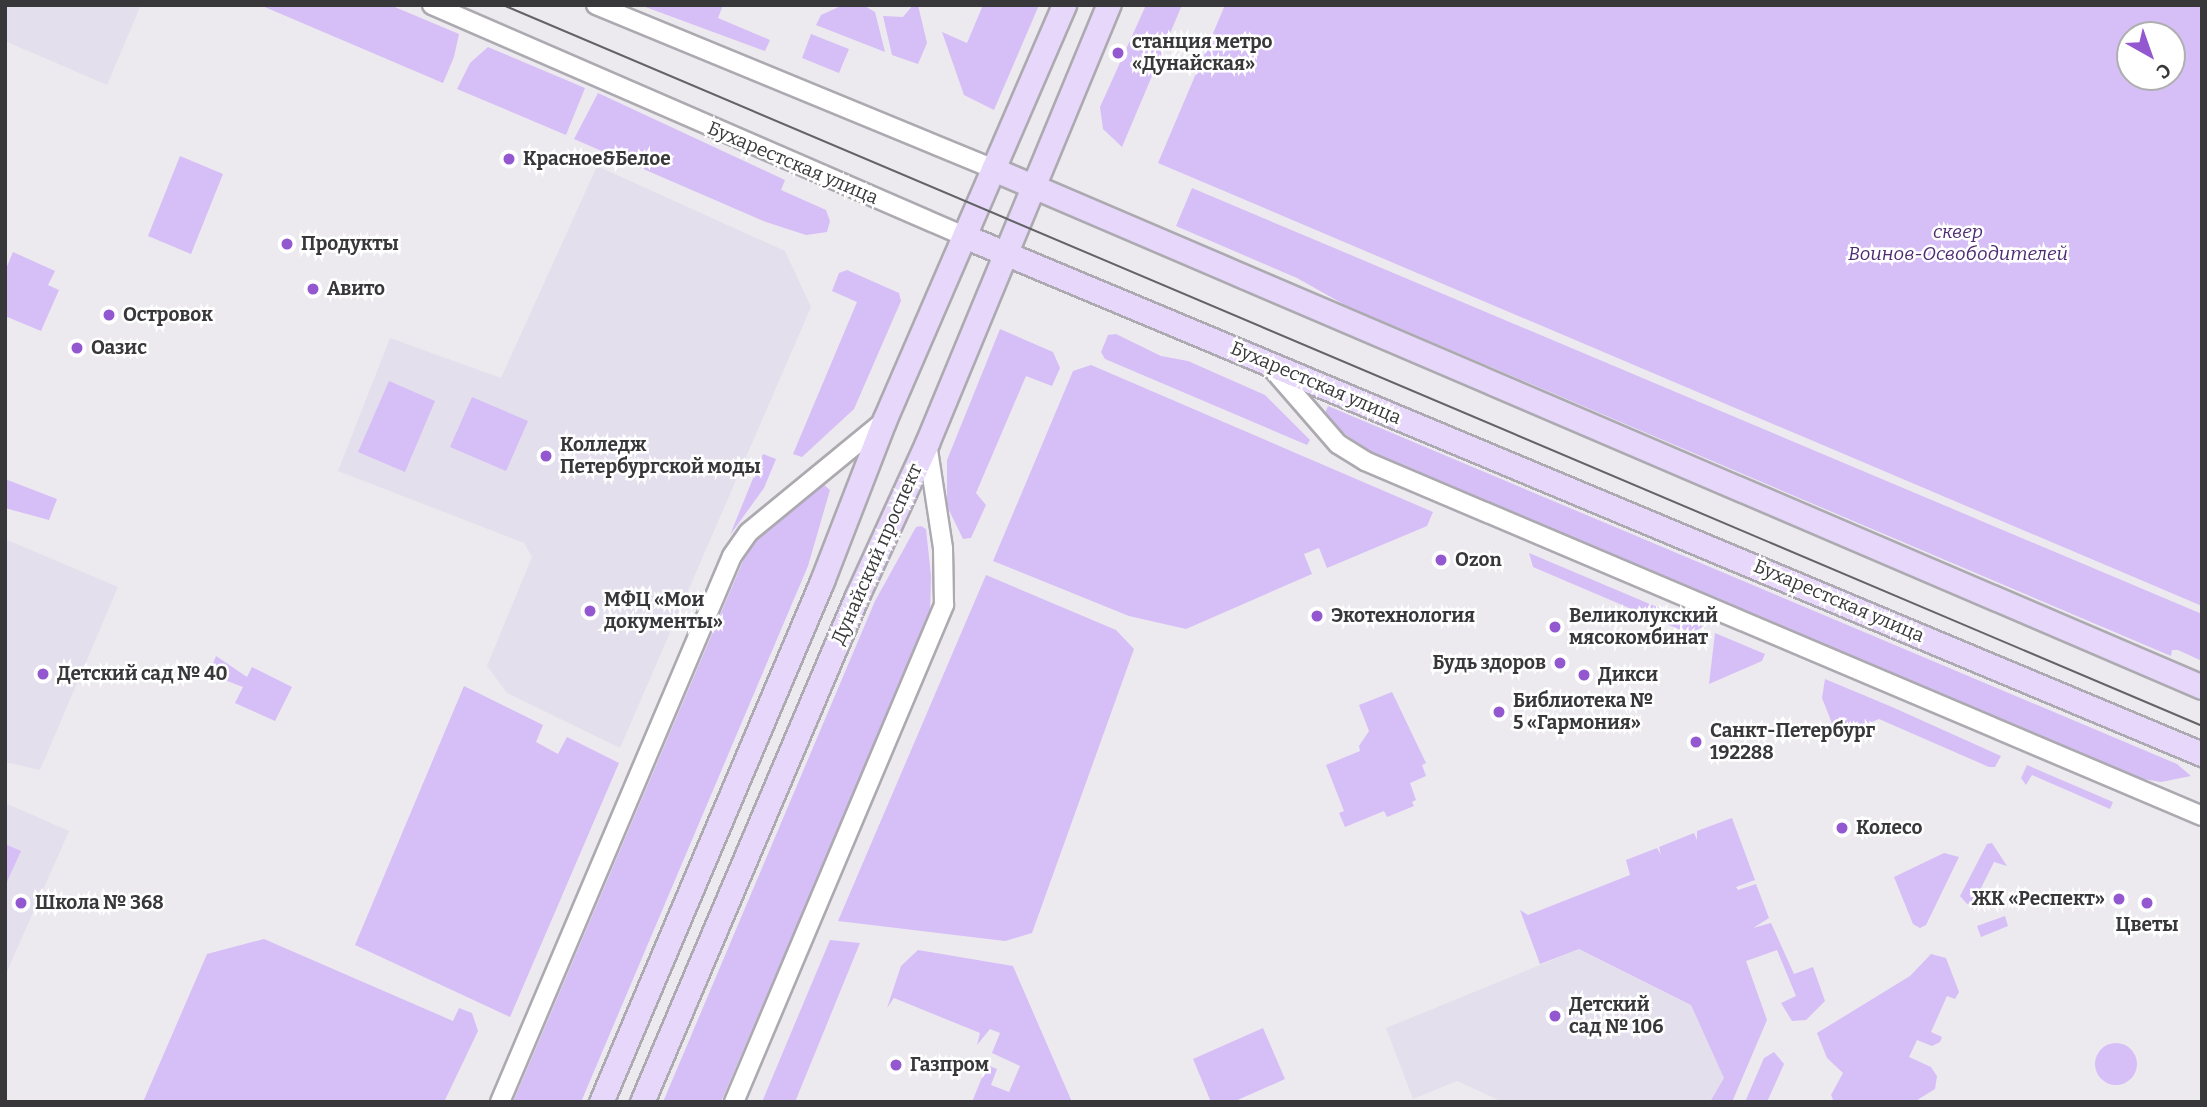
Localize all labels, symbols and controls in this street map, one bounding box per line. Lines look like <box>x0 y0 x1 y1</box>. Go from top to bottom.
north arrow <box>2116 21 2186 91</box>
place label: станция метро «Дунайская» <box>1132 31 1273 75</box>
marker: станция метро «Дунайская» <box>1110 45 1126 61</box>
text: С <box>2152 58 2176 84</box>
street label: Бухарестская улица <box>704 117 882 209</box>
place label: Красное&Белое <box>523 148 671 170</box>
marker: Красное&Белое <box>501 151 517 167</box>
park label: сквер Воинов-Освободителей <box>1848 221 2068 265</box>
place label: Продукты <box>301 233 399 255</box>
marker: Продукты <box>279 236 295 252</box>
place label: Авито <box>327 278 385 300</box>
marker: Авито <box>305 281 321 297</box>
place label: Островок <box>123 304 213 326</box>
marker: Островок <box>101 307 117 323</box>
place label: Оазис <box>91 337 147 359</box>
street label: Бухарестская улица <box>1227 337 1405 429</box>
marker: Оазис <box>69 340 85 356</box>
place label: Колледж Петербургской моды <box>560 434 761 478</box>
marker: Колледж Петербургской моды <box>538 448 554 464</box>
street label: Дунайский проспект <box>827 460 927 648</box>
place label: Ozon <box>1455 549 1502 571</box>
marker: Ozon <box>1433 552 1449 568</box>
street label: Бухарестская улица <box>1750 555 1928 647</box>
place label: МФЦ «Мои документы» <box>604 589 723 633</box>
marker: МФЦ «Мои документы» <box>582 603 598 619</box>
place label: Экотехнология <box>1331 605 1475 627</box>
place label: Великолукский мясокомбинат <box>1569 605 1718 649</box>
marker: Экотехнология <box>1309 608 1325 624</box>
marker: Великолукский мясокомбинат <box>1547 619 1563 635</box>
place label: Будь здоров <box>1432 652 1546 674</box>
marker: Будь здоров <box>1552 655 1568 671</box>
place label: Детский сад № 40 <box>57 663 228 685</box>
place label: Дикси <box>1598 664 1658 686</box>
marker: Детский сад № 40 <box>35 666 51 682</box>
marker: Дикси <box>1576 667 1592 683</box>
place label: Библиотека № 5 «Гармония» <box>1513 690 1653 734</box>
marker: Библиотека № 5 «Гармония» <box>1491 704 1507 720</box>
place label: Санкт-Петербург 192288 <box>1710 720 1875 764</box>
marker: Санкт-Петербург 192288 <box>1688 734 1704 750</box>
place label: Колесо <box>1856 817 1923 839</box>
marker: Колесо <box>1834 820 1850 836</box>
place label: ЖК «Респект» <box>1972 888 2105 910</box>
marker: ЖК «Респект» <box>2111 891 2127 907</box>
place label: Школа № 368 <box>35 892 164 914</box>
marker: Школа № 368 <box>13 895 29 911</box>
marker: Цветы <box>2139 895 2155 911</box>
place label: Цветы <box>2116 914 2178 936</box>
place label: Детский сад № 106 <box>1569 994 1664 1038</box>
marker: Детский сад № 106 <box>1547 1008 1563 1024</box>
place label: Газпром <box>910 1054 989 1076</box>
marker: Газпром <box>888 1057 904 1073</box>

